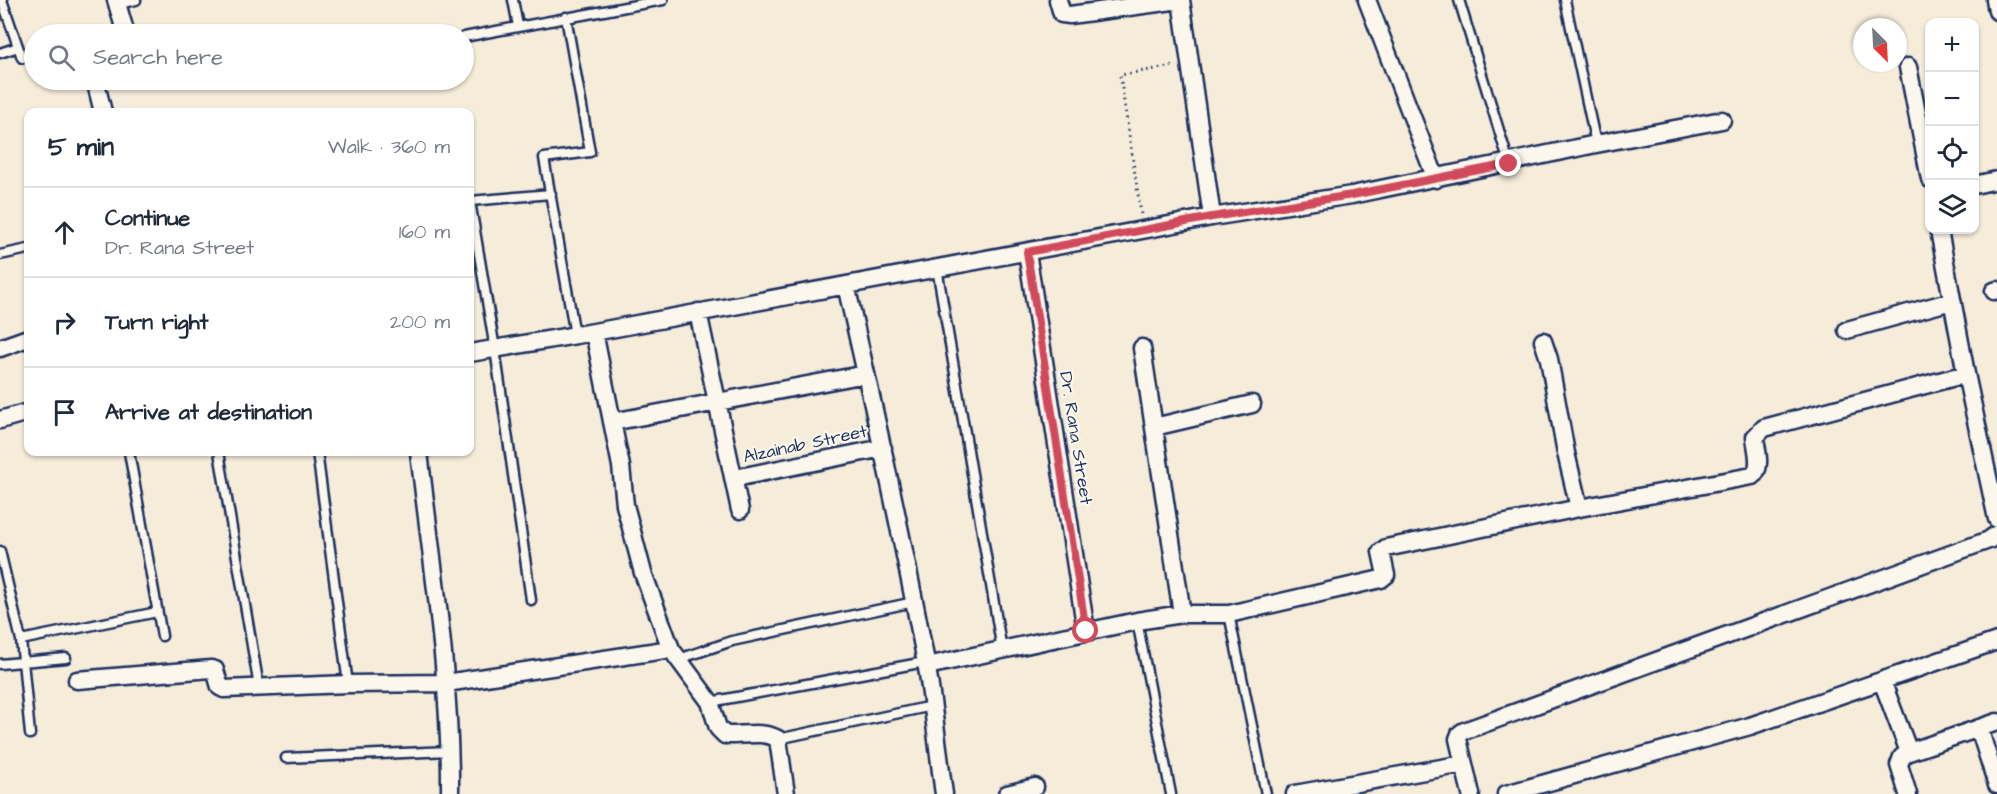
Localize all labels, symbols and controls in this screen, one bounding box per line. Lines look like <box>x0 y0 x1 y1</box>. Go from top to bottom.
north arrow <box>1853 18 1907 72</box>
map controls <box>1925 18 1979 234</box>
button: + <box>1925 18 1979 72</box>
search box <box>24 24 474 90</box>
icon: search <box>45 41 78 74</box>
text: Search here <box>93 42 223 73</box>
button: − <box>1925 72 1979 126</box>
button: locate <box>1925 126 1979 180</box>
text: 5 min <box>48 129 114 165</box>
text: Walk · 360 m <box>328 133 450 161</box>
route end <box>1495 150 1521 176</box>
button: layers <box>1925 180 1979 234</box>
text: Continue <box>105 203 190 234</box>
icon: ahead <box>48 216 81 249</box>
text: 160 m <box>399 218 450 246</box>
text: Dr. Rana Street <box>105 234 254 262</box>
icon: right <box>48 306 81 339</box>
text: Turn right <box>105 307 208 338</box>
text: 200 m <box>390 308 450 336</box>
street label: Dr. Rana Street <box>1053 370 1099 507</box>
icon: arrive <box>48 396 81 429</box>
text: Arrive at destination <box>105 397 312 428</box>
street label: Alzainab Street <box>741 419 870 469</box>
route start <box>1072 617 1098 643</box>

